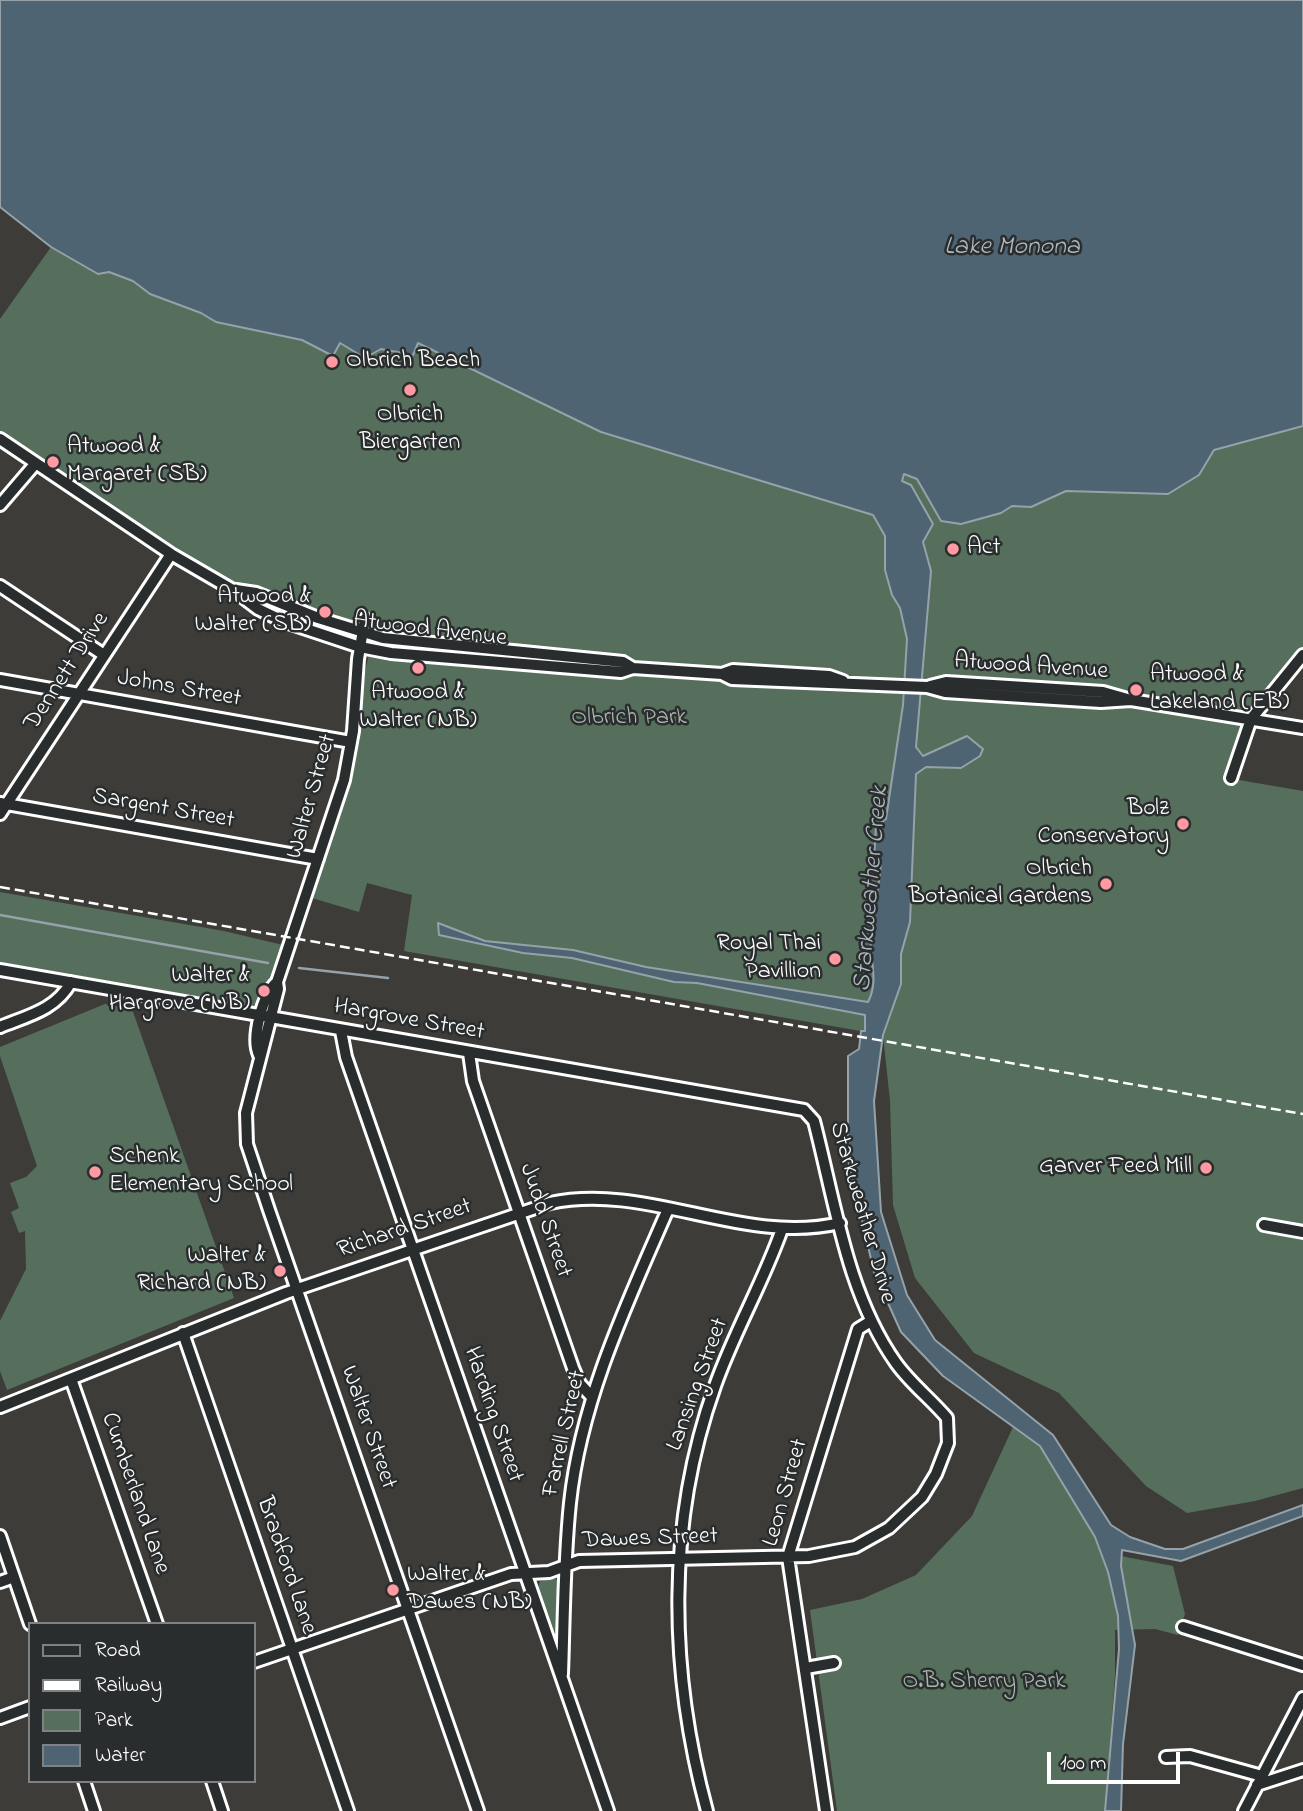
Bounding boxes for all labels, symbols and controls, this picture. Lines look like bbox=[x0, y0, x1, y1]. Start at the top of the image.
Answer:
water label: Lake Monona bbox=[944, 233, 1080, 265]
place label: Olbrich Beach bbox=[346, 348, 480, 376]
marker: Olbrich Beach bbox=[324, 354, 340, 370]
marker: Olbrich Biergarten bbox=[402, 382, 418, 398]
place label: Olbrich Biergarten bbox=[360, 402, 460, 458]
place label: Atwood & Margaret (SB) bbox=[67, 434, 207, 490]
marker: Atwood & Margaret (SB) bbox=[45, 454, 61, 470]
place label: Act bbox=[967, 535, 1001, 563]
marker: Act bbox=[945, 541, 961, 557]
place label: Atwood & Walter (SB) bbox=[194, 584, 311, 640]
marker: Atwood & Walter (SB) bbox=[317, 604, 333, 620]
street label: Atwood Avenue bbox=[352, 607, 508, 655]
street label: Dennett Drive bbox=[19, 608, 117, 736]
street label: Atwood Avenue bbox=[953, 648, 1109, 688]
marker: Atwood & Walter (NB) bbox=[410, 660, 426, 676]
place label: Atwood & Lakeland (EB) bbox=[1150, 662, 1289, 718]
street label: Johns Street bbox=[115, 665, 243, 715]
place label: Atwood & Walter (NB) bbox=[359, 680, 477, 736]
marker: Atwood & Lakeland (EB) bbox=[1128, 682, 1144, 698]
park label: Olbrich Park bbox=[571, 705, 687, 733]
street label: Walter Street bbox=[281, 731, 345, 863]
street label: Sargent Street bbox=[90, 783, 236, 837]
water label: Starkweather Creek bbox=[848, 785, 898, 993]
place label: Bolz Conservatory bbox=[1038, 796, 1169, 852]
marker: Bolz Conservatory bbox=[1175, 816, 1191, 832]
place label: Olbrich Botanical Gardens bbox=[909, 856, 1092, 912]
marker: Olbrich Botanical Gardens bbox=[1098, 876, 1114, 892]
place label: Royal Thai Pavillion bbox=[716, 931, 821, 987]
marker: Royal Thai Pavillion bbox=[827, 951, 843, 967]
place label: Walter & Hargrove (NB) bbox=[109, 963, 250, 1019]
marker: Walter & Hargrove (NB) bbox=[256, 983, 272, 999]
street label: Hargrove Street bbox=[332, 994, 486, 1048]
street label: Starkweather Drive bbox=[821, 1119, 901, 1307]
place label: Schenk Elementary School bbox=[109, 1144, 293, 1200]
place label: Garver Feed Mill bbox=[1039, 1154, 1192, 1182]
street label: Judd Street bbox=[511, 1160, 577, 1282]
marker: Garver Feed Mill bbox=[1198, 1160, 1214, 1176]
marker: Schenk Elementary School bbox=[87, 1164, 103, 1180]
street label: Richard Street bbox=[334, 1194, 476, 1266]
place label: Walter & Richard (NB) bbox=[137, 1243, 266, 1299]
marker: Walter & Richard (NB) bbox=[272, 1263, 288, 1279]
street label: Lansing Street bbox=[662, 1315, 736, 1455]
street label: Harding Street bbox=[455, 1344, 529, 1486]
street label: Walter Street bbox=[332, 1363, 402, 1493]
street label: Farrell Street bbox=[537, 1368, 595, 1500]
street label: Cumberland Lane bbox=[93, 1409, 175, 1579]
street label: Leon Street bbox=[758, 1436, 816, 1550]
street label: Bradford Lane bbox=[248, 1493, 322, 1639]
street label: Dawes Street bbox=[582, 1523, 718, 1557]
place label: Walter & Dawes (NB) bbox=[407, 1562, 532, 1618]
marker: Walter & Dawes (NB) bbox=[385, 1582, 401, 1598]
legend bbox=[28, 1622, 256, 1783]
text: Road bbox=[95, 1636, 141, 1666]
park label: O.B. Sherry Park bbox=[903, 1669, 1065, 1697]
text: Railway bbox=[95, 1671, 162, 1701]
text: Park bbox=[95, 1706, 133, 1736]
scale bar bbox=[1051, 1738, 1184, 1782]
text: Water bbox=[95, 1741, 146, 1771]
text: 100 m bbox=[1060, 1749, 1106, 1779]

